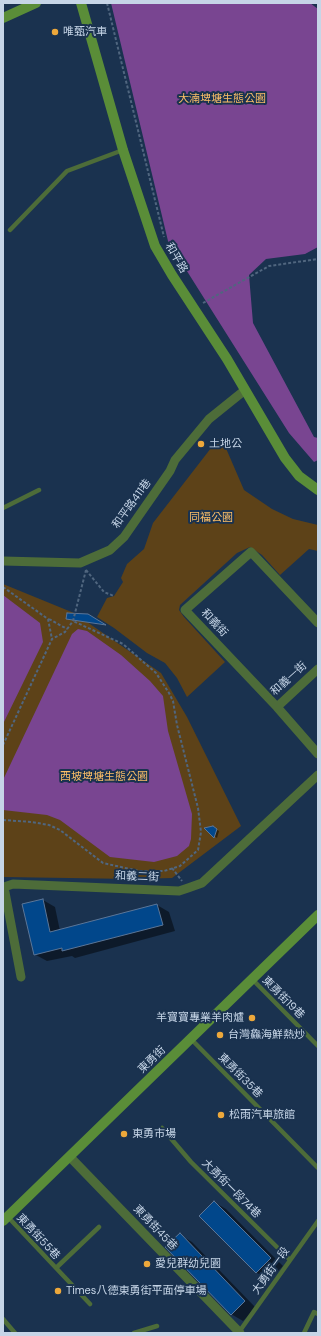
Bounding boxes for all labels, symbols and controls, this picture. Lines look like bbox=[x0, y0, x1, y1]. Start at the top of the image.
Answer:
place label: 唯甄汽車 bbox=[63, 25, 107, 39]
marker: 唯甄汽車 bbox=[50, 27, 60, 37]
park label: 大湳埤塘生態公園 bbox=[178, 92, 266, 106]
street label: 和平路 bbox=[162, 240, 190, 276]
place label: 土地公 bbox=[209, 437, 242, 451]
marker: 土地公 bbox=[196, 439, 206, 449]
street label: 和平路411巷 bbox=[110, 477, 154, 531]
park label: 同福公園 bbox=[189, 511, 233, 525]
street label: 和義街 bbox=[198, 606, 230, 640]
street label: 和義一街 bbox=[268, 659, 310, 699]
park label: 西坡埤塘生態公園 bbox=[60, 770, 148, 784]
street label: 和義二街 bbox=[115, 870, 159, 884]
street label: 東勇街19巷 bbox=[259, 974, 307, 1022]
place label: 羊寶寶專業羊肉爐 bbox=[156, 1011, 244, 1025]
marker: 羊寶寶專業羊肉爐 bbox=[247, 1013, 257, 1023]
place label: 台灣鱻海鮮熱炒 bbox=[228, 1028, 305, 1042]
marker: 台灣鱻海鮮熱炒 bbox=[215, 1030, 225, 1040]
street label: 東勇街 bbox=[136, 1044, 168, 1076]
street label: 東勇街35巷 bbox=[215, 1051, 265, 1101]
place label: 松雨汽車旅館 bbox=[229, 1108, 295, 1122]
marker: 松雨汽車旅館 bbox=[216, 1110, 226, 1120]
place label: 東勇市場 bbox=[132, 1127, 176, 1141]
marker: 東勇市場 bbox=[119, 1129, 129, 1139]
street label: 大勇街一段74巷 bbox=[199, 1157, 263, 1221]
street label: 東勇街45巷 bbox=[130, 1203, 180, 1253]
street label: 東勇街55巷 bbox=[14, 1212, 62, 1262]
street label: 大勇街一段 bbox=[249, 1245, 293, 1297]
place label: 愛兒群幼兒園 bbox=[155, 1257, 221, 1271]
marker: 愛兒群幼兒園 bbox=[142, 1259, 152, 1269]
place label: Times八德東勇街平面停車場 bbox=[66, 1284, 206, 1298]
marker: Times八德東勇街平面停車場 bbox=[53, 1286, 63, 1296]

